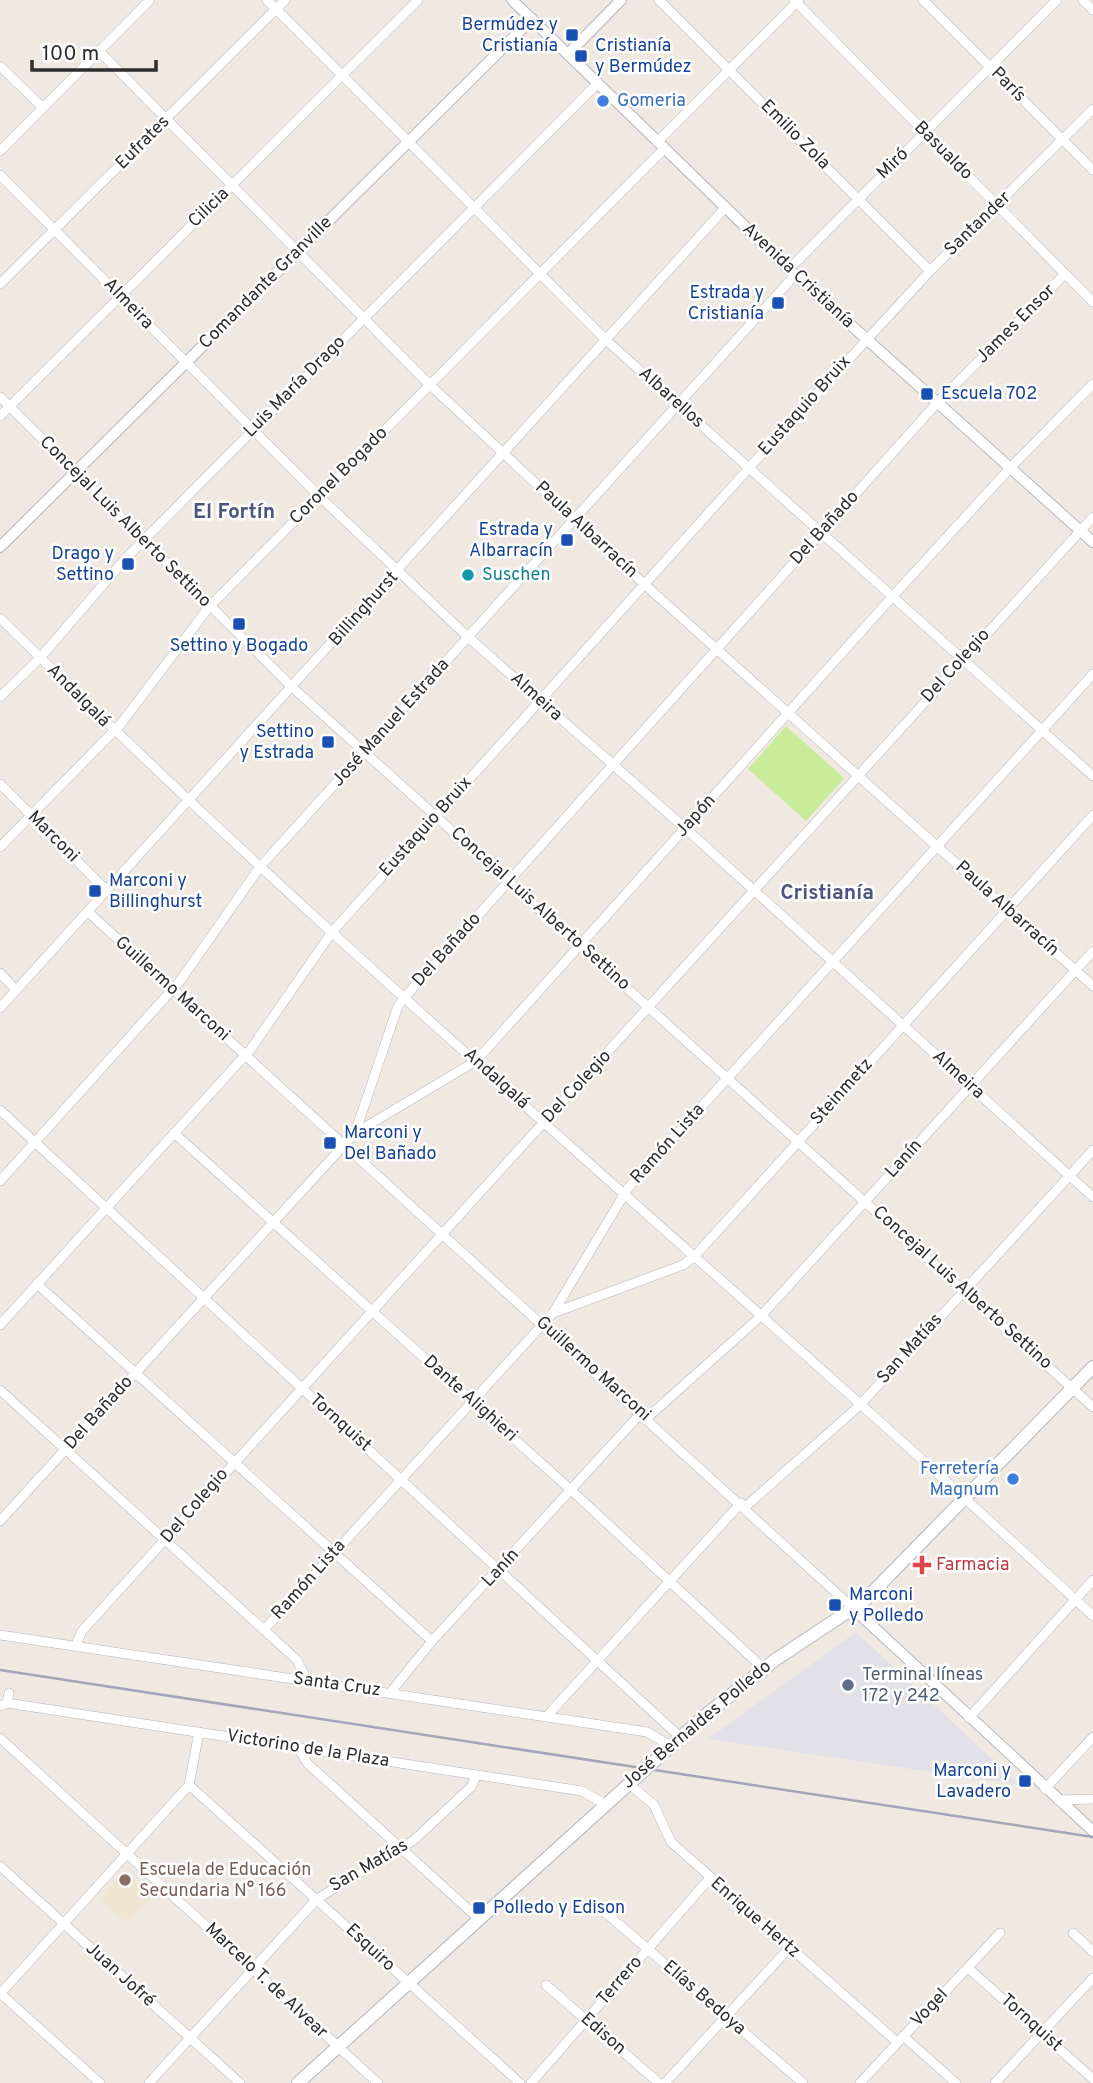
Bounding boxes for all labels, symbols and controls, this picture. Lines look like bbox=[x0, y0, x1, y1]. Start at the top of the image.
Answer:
place label: Bermúdez y Cristianía bbox=[461, 14, 558, 58]
marker: Bermúdez y Cristianía bbox=[564, 27, 580, 43]
scale bar bbox=[32, 28, 156, 72]
place label: Cristianía y Bermúdez bbox=[595, 35, 692, 79]
text: 100 m bbox=[42, 41, 99, 68]
marker: Cristianía y Bermúdez bbox=[573, 48, 589, 64]
street label: París bbox=[985, 62, 1031, 108]
place label: Gomeria bbox=[617, 90, 686, 113]
marker: Gomeria bbox=[595, 93, 611, 109]
street label: Emilio Zola bbox=[755, 95, 835, 175]
street label: Eufrates bbox=[111, 111, 175, 175]
street label: Basualdo bbox=[909, 117, 977, 185]
street label: Miró bbox=[872, 143, 914, 185]
street label: Cilicia bbox=[184, 183, 234, 233]
street label: Santander bbox=[940, 187, 1016, 261]
street label: Comandante Granville bbox=[195, 212, 337, 354]
street label: Avenida Cristianía bbox=[737, 218, 859, 334]
street label: Almeira bbox=[98, 273, 158, 335]
street label: James Ensor bbox=[971, 279, 1061, 369]
place label: Estrada y Cristianía bbox=[688, 282, 764, 326]
marker: Estrada y Cristianía bbox=[770, 295, 786, 311]
street label: Luis María Drago bbox=[239, 331, 351, 443]
street label: Eustaquio Bruix bbox=[754, 351, 856, 461]
street label: Albarellos bbox=[633, 362, 709, 434]
place label: Escuela 702 bbox=[941, 383, 1037, 406]
marker: Escuela 702 bbox=[919, 386, 935, 402]
street label: Coronel Bogado bbox=[285, 422, 393, 530]
street label: Concejal Luis Alberto Settino bbox=[34, 431, 216, 613]
street label: Paula Albarracín bbox=[530, 476, 642, 584]
street label: Del Bañado bbox=[786, 486, 864, 570]
district label: El Fortín bbox=[193, 499, 275, 526]
place label: Estrada y Albarracín bbox=[469, 519, 553, 563]
marker: Estrada y Albarracín bbox=[559, 532, 575, 548]
place label: Drago y Settino bbox=[51, 543, 114, 587]
marker: Drago y Settino bbox=[120, 556, 136, 572]
place label: Suschen bbox=[482, 564, 551, 587]
street label: Billinghurst bbox=[324, 567, 404, 651]
marker: Suschen bbox=[460, 567, 476, 583]
marker: Settino y Bogado bbox=[231, 616, 247, 632]
street label: Del Colegio bbox=[917, 624, 995, 708]
place label: Settino y Bogado bbox=[170, 635, 308, 658]
street label: José Manuel Estrada bbox=[327, 654, 455, 792]
street label: Andalgalá bbox=[41, 659, 115, 733]
street label: Almeira bbox=[505, 667, 567, 727]
place label: Settino y Estrada bbox=[239, 721, 314, 765]
marker: Settino y Estrada bbox=[320, 734, 336, 750]
street label: Eustaquio Bruix bbox=[375, 772, 477, 882]
street label: Japón bbox=[671, 790, 721, 842]
street label: Marconi bbox=[22, 806, 84, 868]
street label: Concejal Luis Alberto Settino bbox=[445, 822, 635, 996]
street label: Paula Albarracín bbox=[950, 856, 1064, 962]
place label: Marconi y Billinghurst bbox=[109, 870, 202, 914]
district label: Cristianía bbox=[780, 880, 874, 907]
marker: Marconi y Billinghurst bbox=[87, 883, 103, 899]
street label: Del Bañado bbox=[408, 908, 486, 992]
street label: Guillermo Marconi bbox=[110, 931, 234, 1047]
street label: Andalgalá bbox=[458, 1043, 534, 1115]
street label: Almeira bbox=[927, 1045, 989, 1105]
street label: Del Colegio bbox=[537, 1046, 617, 1128]
street label: Steinmetz bbox=[806, 1054, 878, 1130]
street label: Ramón Lista bbox=[626, 1099, 710, 1189]
place label: Marconi y Del Bañado bbox=[344, 1122, 436, 1166]
marker: Marconi y Del Bañado bbox=[322, 1135, 338, 1151]
street label: Lanín bbox=[881, 1135, 927, 1183]
street label: Concejal Luis Alberto Settino bbox=[867, 1201, 1057, 1375]
street label: San Matías bbox=[872, 1309, 948, 1389]
street label: Guillermo Marconi bbox=[531, 1311, 655, 1427]
street label: Dante Alighieri bbox=[418, 1351, 522, 1447]
street label: Del Bañado bbox=[60, 1371, 138, 1455]
street label: Tornquist bbox=[304, 1389, 376, 1457]
place label: Ferretería Magnum bbox=[920, 1458, 999, 1502]
street label: Del Colegio bbox=[156, 1464, 234, 1548]
marker: Ferretería Magnum bbox=[1005, 1471, 1021, 1487]
street label: Ramón Lista bbox=[267, 1535, 351, 1625]
street label: Lanín bbox=[477, 1544, 525, 1592]
place label: Farmacia bbox=[936, 1554, 1009, 1577]
marker: Farmacia bbox=[914, 1557, 930, 1573]
place label: Marconi y Polledo bbox=[849, 1584, 924, 1628]
marker: Marconi y Polledo bbox=[827, 1597, 843, 1613]
street label: José Bernaldes Polledo bbox=[617, 1656, 777, 1794]
place label: Terminal líneas 172 y 242 bbox=[862, 1664, 983, 1708]
street label: Santa Cruz bbox=[292, 1667, 382, 1703]
marker: Terminal líneas 172 y 242 bbox=[840, 1677, 856, 1693]
street label: Victorino de la Plaza bbox=[225, 1725, 391, 1773]
place label: Marconi y Lavadero bbox=[933, 1760, 1011, 1804]
marker: Marconi y Lavadero bbox=[1017, 1773, 1033, 1789]
street label: San Matías bbox=[325, 1834, 413, 1898]
place label: Escuela de Educación Secundaria N° 166 bbox=[139, 1859, 311, 1903]
marker: Escuela de Educación Secundaria N° 166 bbox=[117, 1872, 133, 1888]
street label: Enrique Hertz bbox=[705, 1873, 805, 1963]
place label: Polledo y Edison bbox=[493, 1897, 625, 1920]
marker: Polledo y Edison bbox=[471, 1900, 487, 1916]
street label: Marcelo T. de Alvear bbox=[200, 1918, 332, 2044]
street label: Esquiro bbox=[340, 1919, 400, 1977]
street label: Juan Jofré bbox=[80, 1938, 160, 2012]
street label: Terrero bbox=[592, 1951, 648, 2011]
street label: Elías Bedoya bbox=[658, 1956, 750, 2040]
street label: Vogel bbox=[906, 1984, 954, 2032]
street label: Tornquist bbox=[995, 1989, 1067, 2057]
street label: Edison bbox=[575, 2008, 631, 2060]

